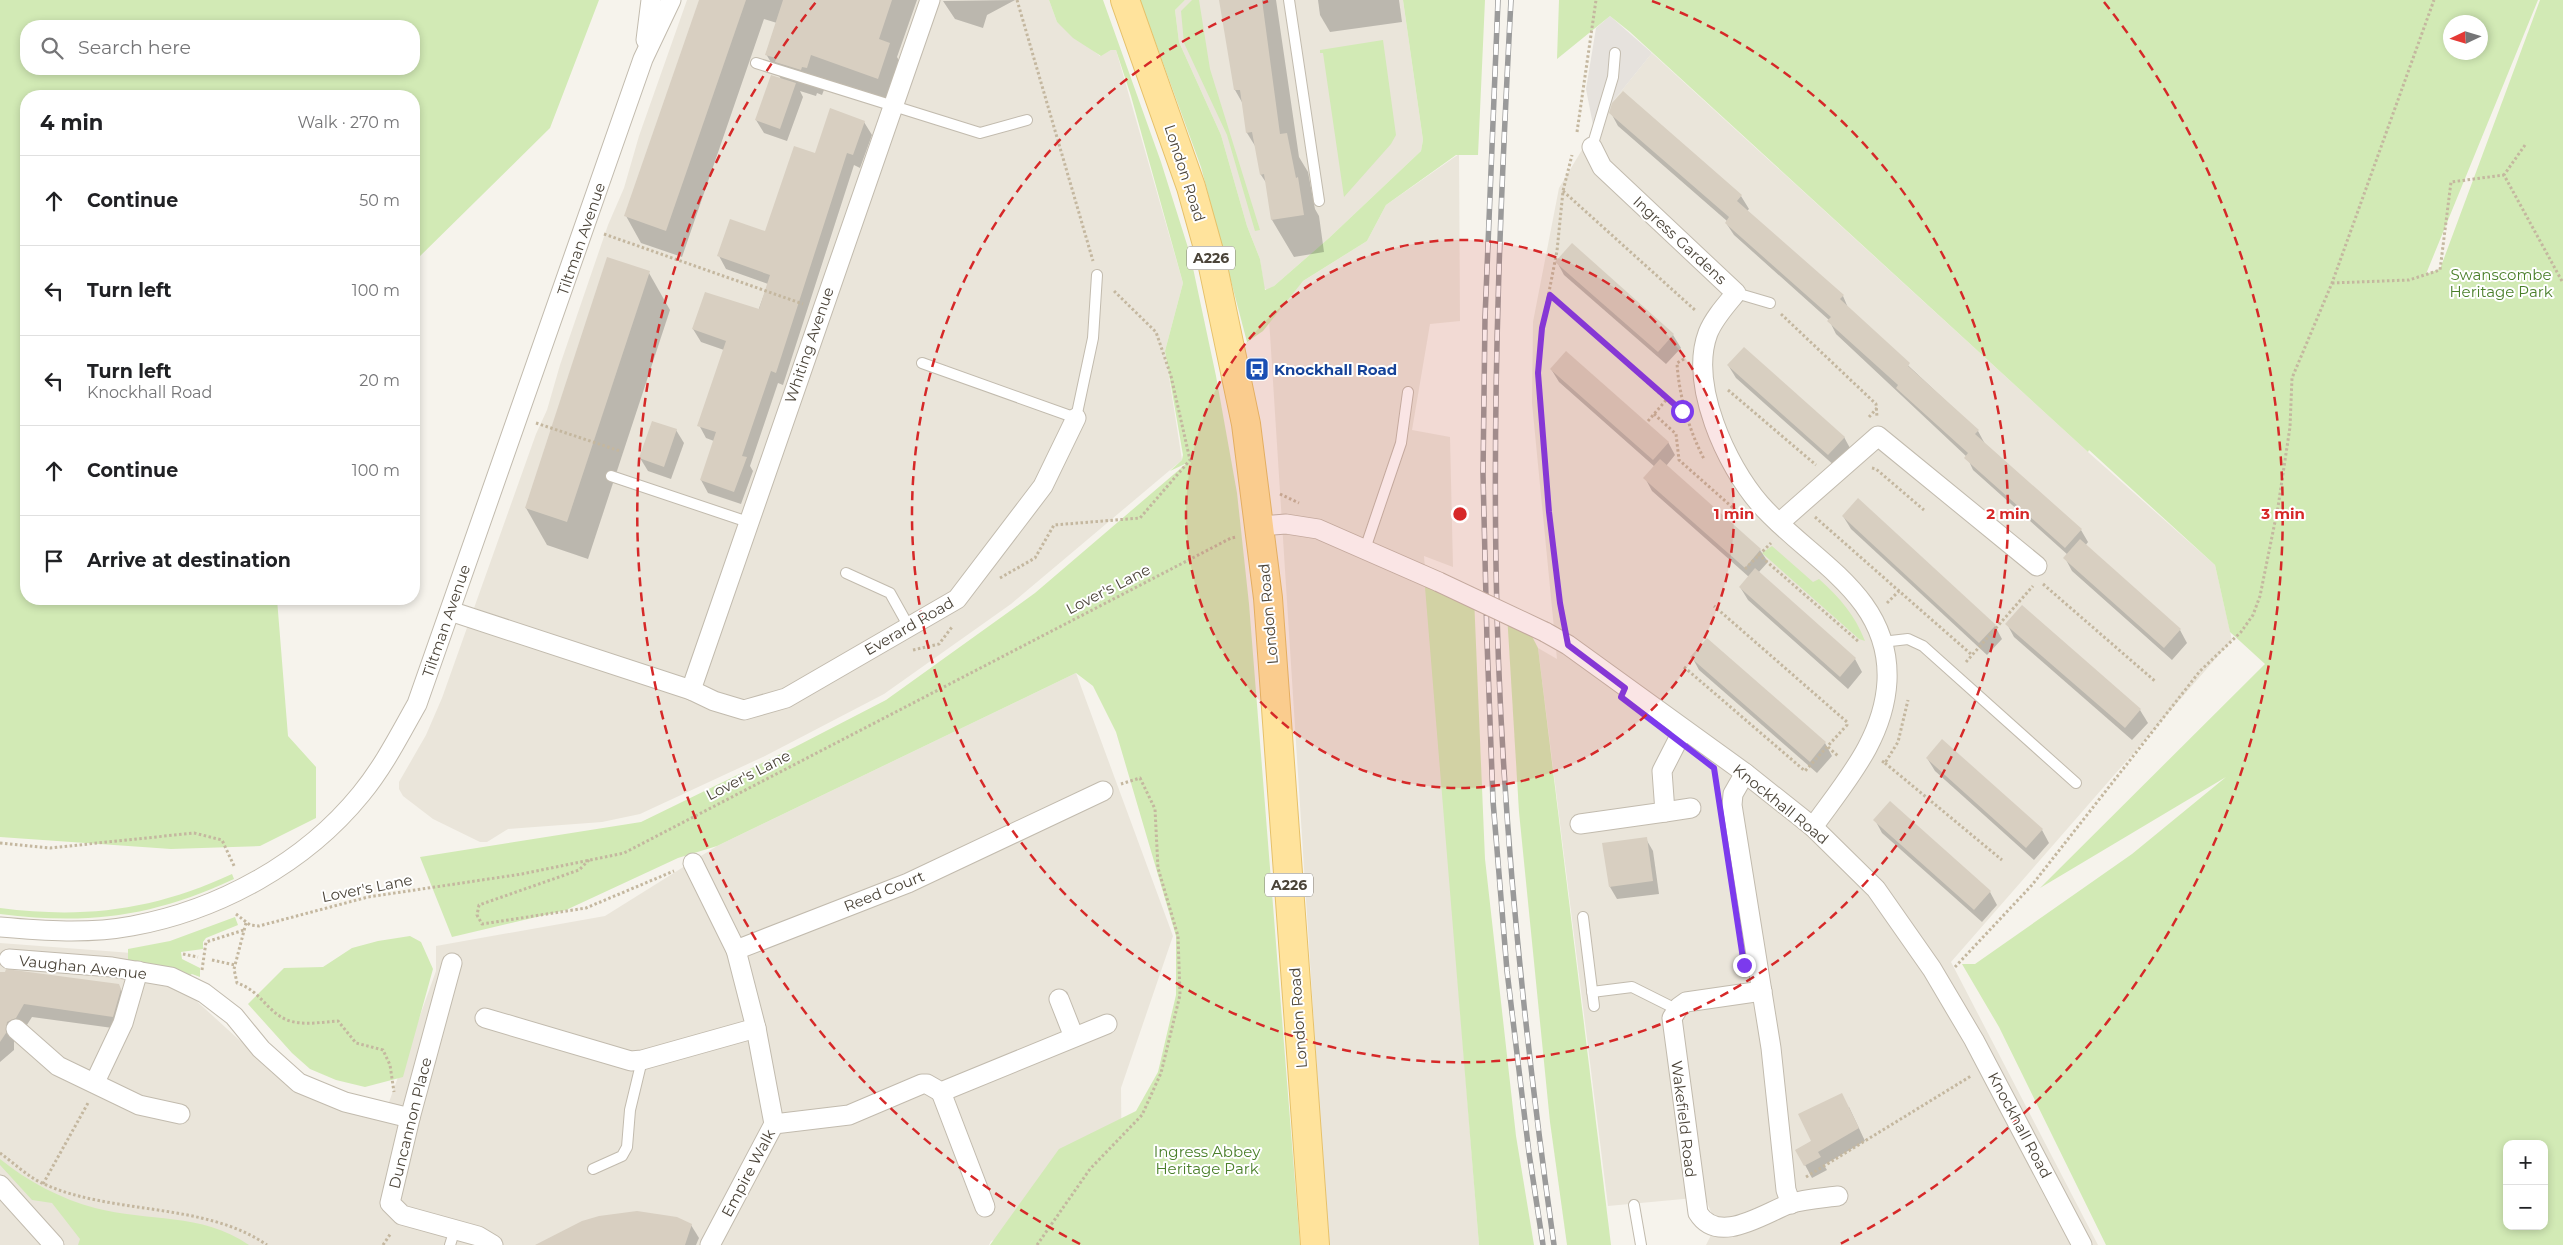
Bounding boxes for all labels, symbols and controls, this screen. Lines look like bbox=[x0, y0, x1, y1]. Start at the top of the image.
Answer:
north arrow bbox=[2443, 15, 2488, 60]
search box bbox=[20, 20, 420, 75]
icon: search bbox=[38, 34, 66, 62]
text: Search here bbox=[78, 36, 191, 59]
text: 4 min bbox=[40, 110, 103, 135]
text: Walk · 270 m bbox=[297, 113, 400, 132]
street label: London Road bbox=[1160, 122, 1210, 224]
street label: Tiltman Avenue bbox=[553, 180, 609, 298]
icon: ahead bbox=[40, 187, 68, 215]
text: Continue bbox=[87, 189, 178, 212]
text: 50 m bbox=[359, 191, 400, 210]
street label: Ingress Gardens bbox=[1629, 192, 1731, 288]
road number: A226 bbox=[1187, 247, 1235, 270]
park label: Swanscombe Heritage Park bbox=[2449, 265, 2553, 301]
icon: left bbox=[40, 277, 68, 305]
text: Turn left bbox=[87, 279, 172, 302]
text: 100 m bbox=[352, 281, 400, 300]
street label: Whiting Avenue bbox=[780, 284, 838, 406]
bus stop icon: Knockhall Road bbox=[1244, 356, 1270, 382]
text: Turn left bbox=[87, 360, 172, 383]
place label: Knockhall Road bbox=[1274, 360, 1397, 379]
icon: left bbox=[40, 367, 68, 395]
text: 20 m bbox=[359, 371, 400, 390]
text: Knockhall Road bbox=[87, 383, 212, 402]
route start bbox=[1671, 400, 1694, 423]
icon: ahead bbox=[40, 457, 68, 485]
text: Continue bbox=[87, 459, 178, 482]
text: 100 m bbox=[352, 461, 400, 480]
text: 1 min bbox=[1714, 504, 1754, 523]
text: 2 min bbox=[1986, 504, 2030, 523]
text: 3 min bbox=[2260, 504, 2305, 523]
centre of rings bbox=[1451, 505, 1469, 523]
icon: arrive bbox=[40, 547, 68, 575]
text: Arrive at destination bbox=[87, 549, 291, 572]
street label: Lover's Lane bbox=[1063, 560, 1153, 618]
street label: Tiltman Avenue bbox=[418, 562, 474, 680]
street label: London Road bbox=[1254, 563, 1282, 665]
street label: Everard Road bbox=[861, 593, 957, 659]
street label: Lover's Lane bbox=[703, 746, 793, 804]
street label: Knockhall Road bbox=[1729, 760, 1833, 848]
street label: Reed Court bbox=[841, 866, 927, 916]
street label: Lover's Lane bbox=[320, 870, 414, 906]
road number: A226 bbox=[1265, 874, 1313, 896]
street label: Vaughan Avenue bbox=[18, 951, 148, 983]
route end bbox=[1733, 954, 1756, 977]
street label: London Road bbox=[1285, 967, 1311, 1069]
street label: Duncannon Place bbox=[384, 1055, 436, 1191]
street label: Wakefield Road bbox=[1667, 1059, 1701, 1179]
street label: Knockhall Road bbox=[1984, 1069, 2056, 1181]
street label: Empire Walk bbox=[717, 1126, 779, 1220]
map controls bbox=[2503, 1140, 2548, 1230]
button: + bbox=[2503, 1140, 2548, 1185]
park label: Ingress Abbey Heritage Park bbox=[1154, 1142, 1261, 1178]
button: − bbox=[2503, 1185, 2548, 1230]

